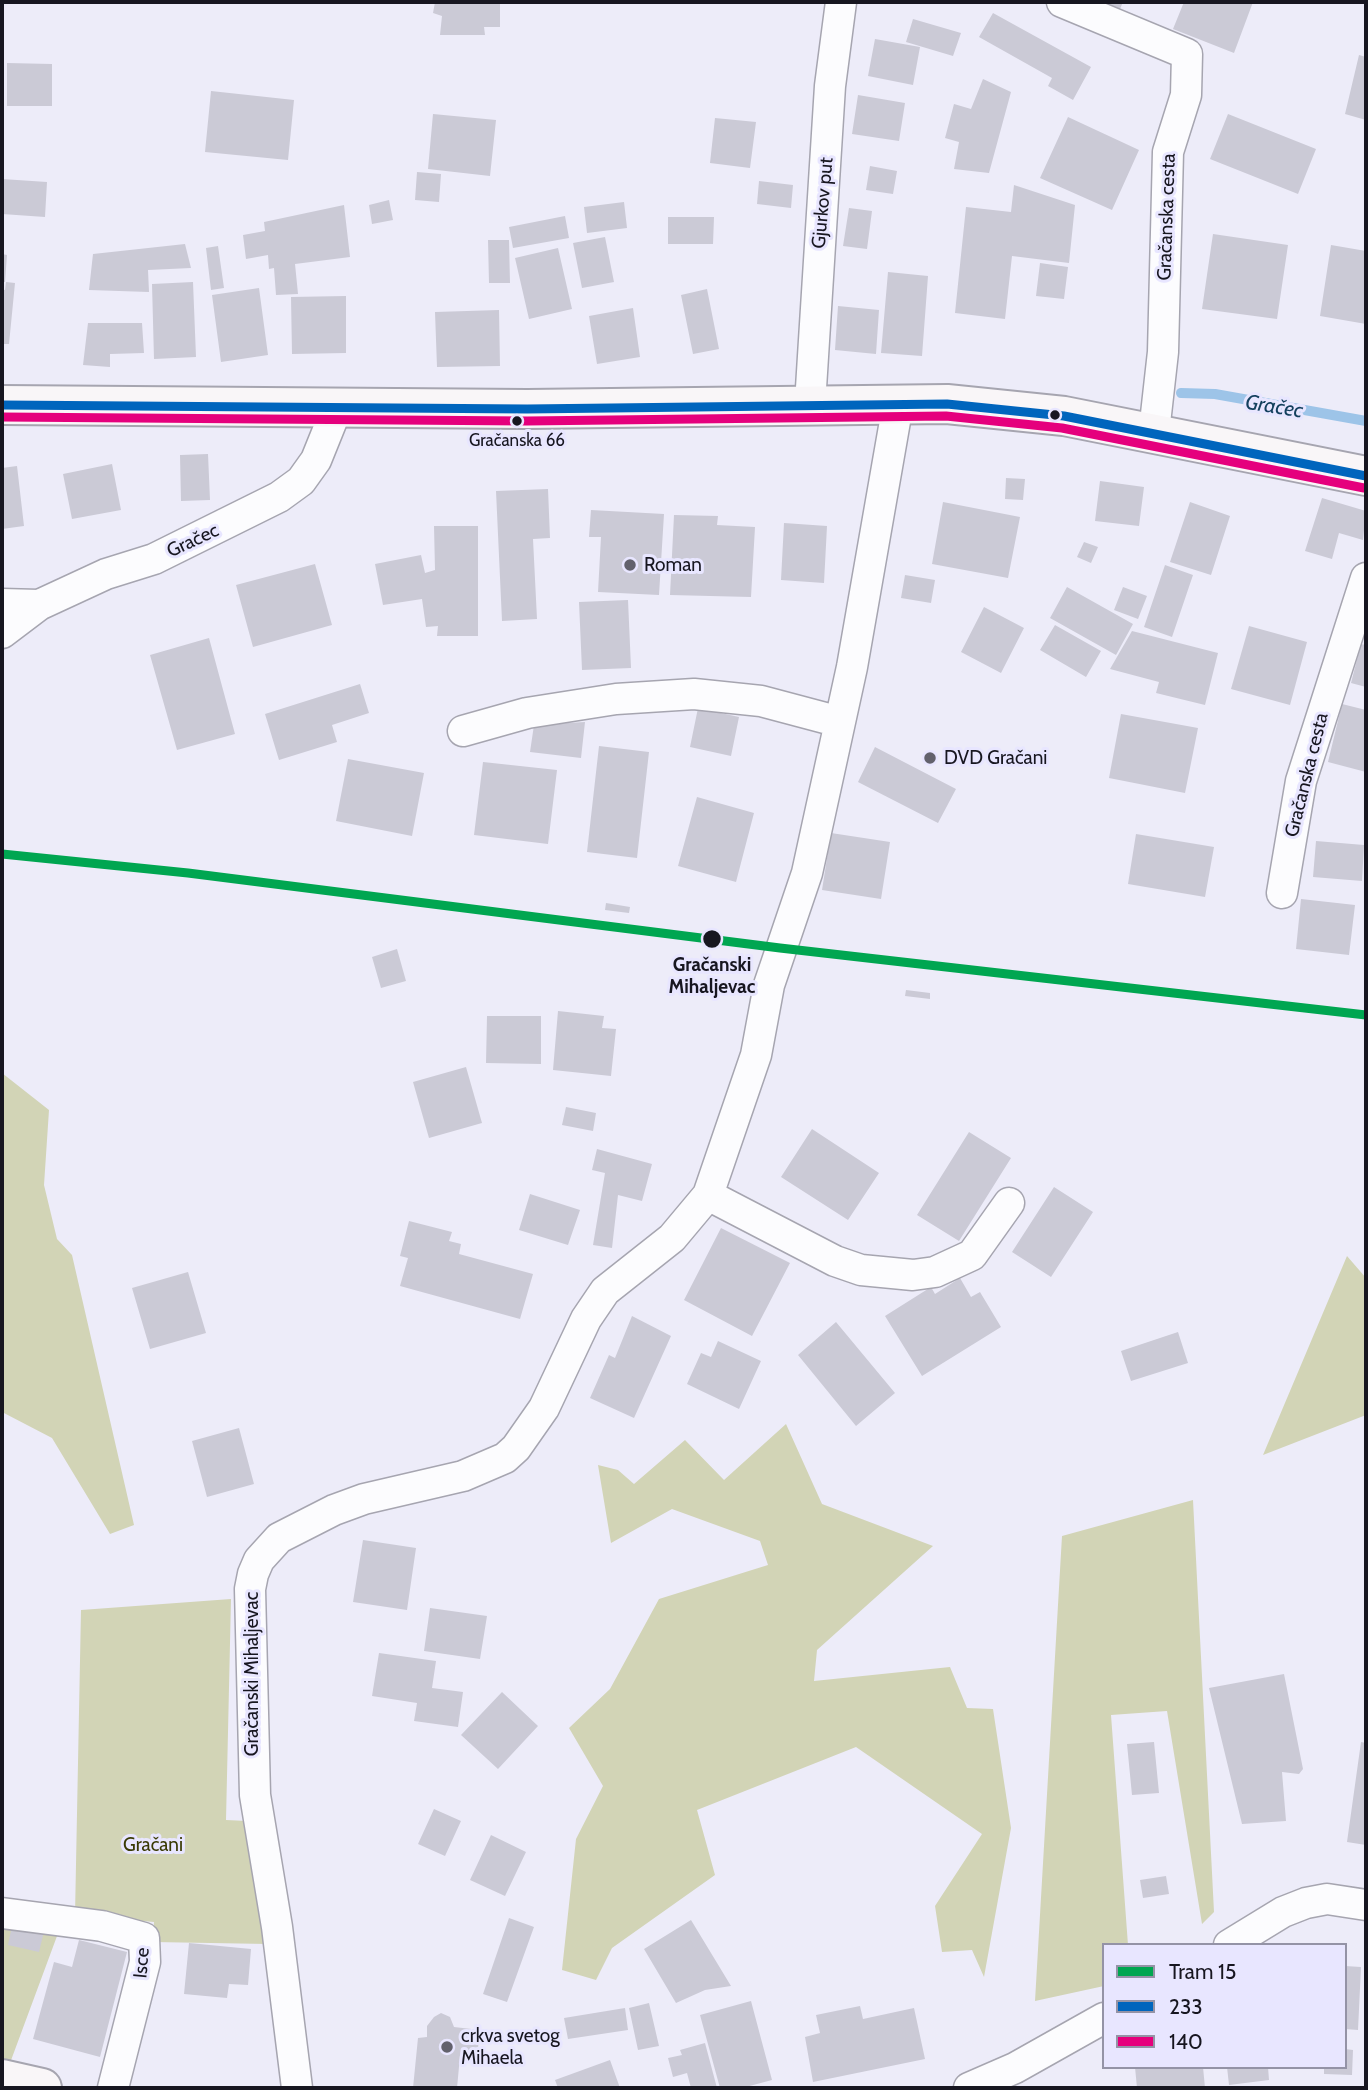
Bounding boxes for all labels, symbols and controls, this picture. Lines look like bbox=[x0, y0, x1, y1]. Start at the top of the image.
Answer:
street label: Gračanska cesta bbox=[1153, 153, 1181, 281]
street label: Gjurkov put bbox=[808, 156, 838, 250]
water label: Gračec bbox=[1243, 390, 1305, 424]
unlabelled marker bbox=[1048, 408, 1062, 422]
marker: Gračanska 66 bbox=[510, 414, 524, 428]
place label: Gračanska 66 bbox=[469, 431, 565, 451]
street label: Gračec bbox=[163, 519, 223, 563]
place label: Roman bbox=[644, 554, 702, 576]
marker: Roman bbox=[622, 557, 638, 573]
street label: Gračanska cesta bbox=[1281, 710, 1333, 840]
place label: DVD Gračani bbox=[944, 747, 1047, 769]
marker: DVD Gračani bbox=[922, 750, 938, 766]
marker: Gračanski Mihaljevac bbox=[701, 928, 723, 950]
place label: Gračanski Mihaljevac bbox=[669, 954, 755, 998]
street label: Gračanski Mihaljevac bbox=[241, 1592, 263, 1756]
park label: Gračani bbox=[123, 1834, 183, 1856]
legend bbox=[1102, 1943, 1347, 2069]
street label: Isce bbox=[129, 1947, 155, 1979]
text: Tram 15 bbox=[1169, 1959, 1236, 1984]
text: 233 bbox=[1169, 1994, 1203, 2019]
place label: crkva svetog Mihaela bbox=[461, 2025, 560, 2069]
text: 140 bbox=[1169, 2029, 1203, 2054]
marker: crkva svetog Mihaela bbox=[439, 2039, 455, 2055]

